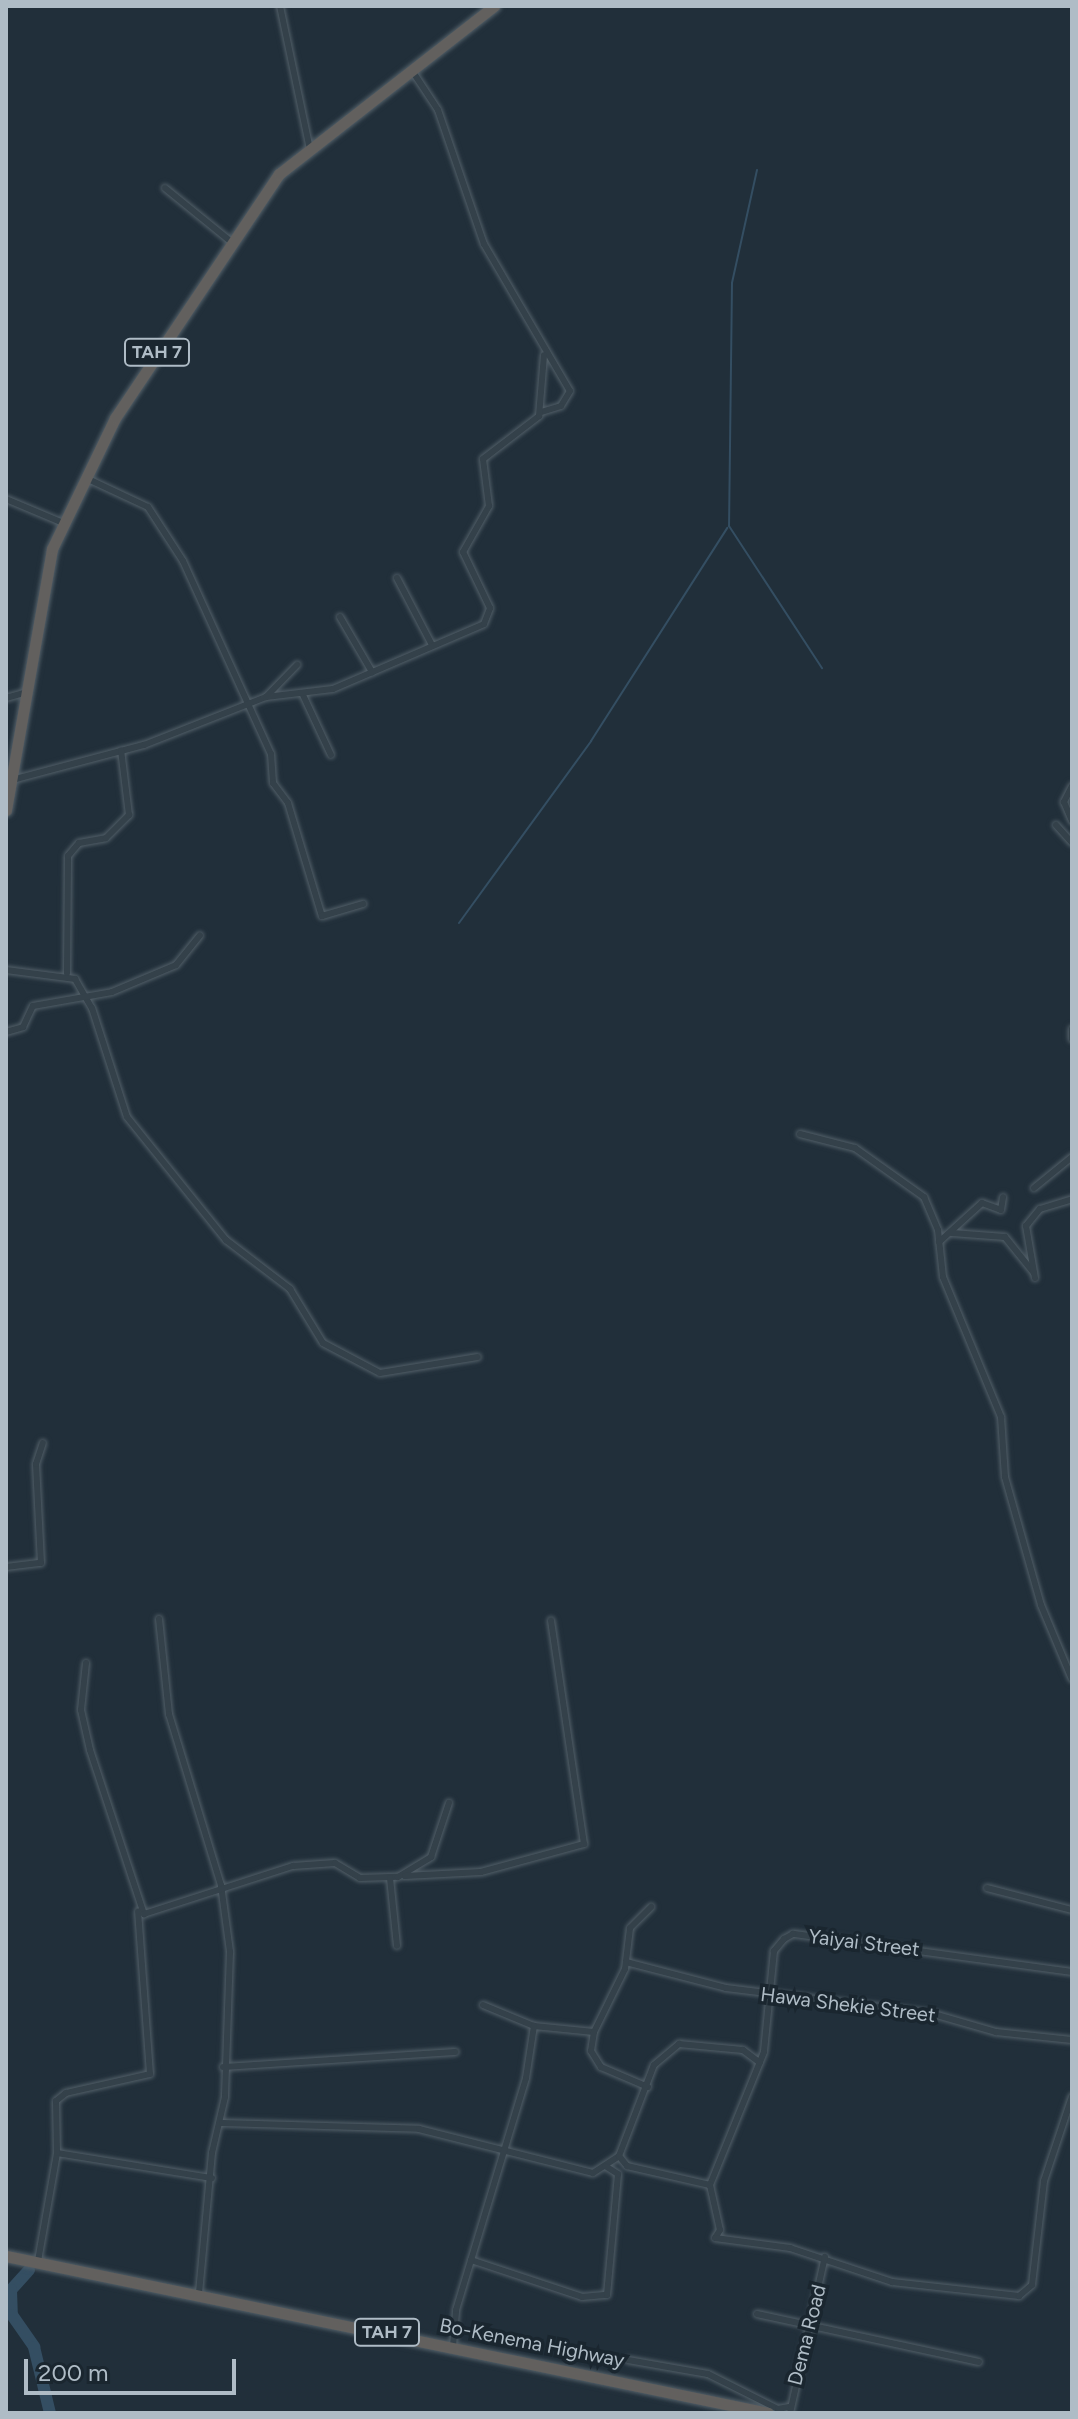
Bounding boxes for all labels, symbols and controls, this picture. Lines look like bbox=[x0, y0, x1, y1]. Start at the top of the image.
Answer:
road number: TAH 7 bbox=[123, 338, 191, 366]
street label: Yaiyai Street bbox=[807, 1924, 921, 1962]
street label: Hawa Shekie Street bbox=[759, 1982, 937, 2028]
street label: Dema Road bbox=[783, 2282, 831, 2388]
street label: Bo-Kenema Highway bbox=[438, 2313, 626, 2373]
road number: TAH 7 bbox=[353, 2318, 421, 2346]
scale bar bbox=[28, 2343, 240, 2393]
text: 200 m bbox=[38, 2358, 109, 2387]

